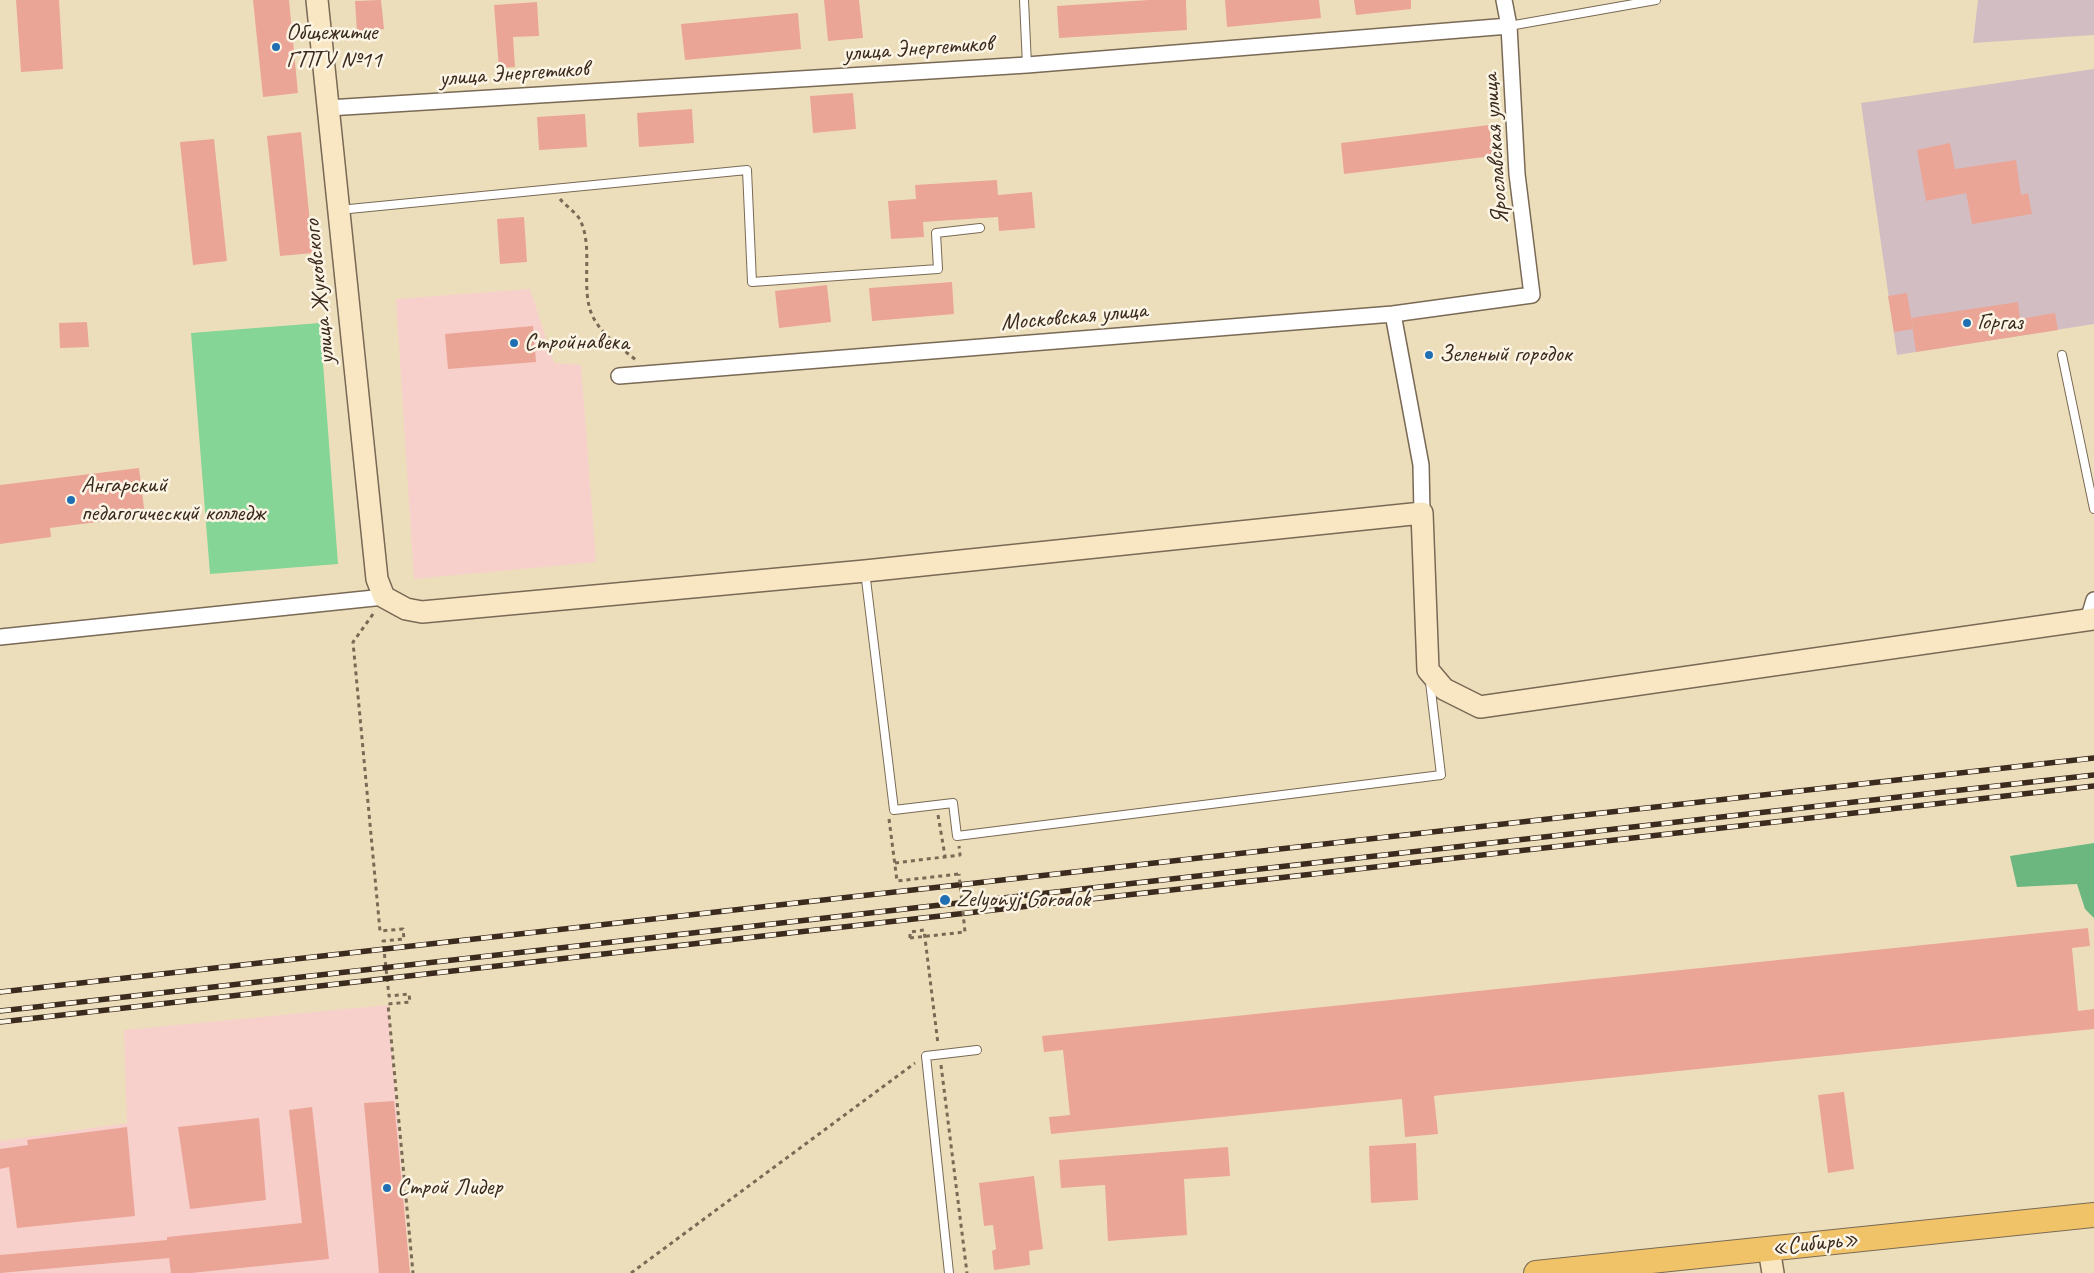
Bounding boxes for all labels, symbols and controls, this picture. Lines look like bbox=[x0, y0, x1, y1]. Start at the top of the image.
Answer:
place label: Общежитие ГПТУ №11 bbox=[286, 19, 382, 75]
street label: улица Энергетиков bbox=[842, 29, 994, 69]
marker: Общежитие ГПТУ №11 bbox=[270, 41, 282, 53]
street label: улица Энергетиков bbox=[438, 54, 590, 94]
street label: Ярославская улица bbox=[1476, 72, 1516, 226]
street label: улица Жуковского bbox=[298, 218, 342, 366]
street label: Московская улица bbox=[1000, 296, 1148, 338]
place label: Горгаз bbox=[1977, 309, 2022, 337]
marker: Горгаз bbox=[1961, 317, 1973, 329]
place label: Стройнавека bbox=[524, 329, 629, 357]
marker: Стройнавека bbox=[508, 337, 520, 349]
place label: Зеленый городок bbox=[1439, 341, 1571, 369]
marker: Зеленый городок bbox=[1423, 349, 1435, 361]
place label: Ангарский педагогический колледж bbox=[81, 472, 265, 528]
marker: Ангарский педагогический колледж bbox=[65, 494, 77, 506]
place label: Zelyonyj Gorodok bbox=[956, 886, 1090, 914]
marker: Zelyonyj Gorodok bbox=[938, 893, 952, 907]
place label: Строй Лидер bbox=[397, 1174, 502, 1202]
marker: Строй Лидер bbox=[381, 1182, 393, 1194]
street label: «Сибирь» bbox=[1770, 1225, 1860, 1263]

